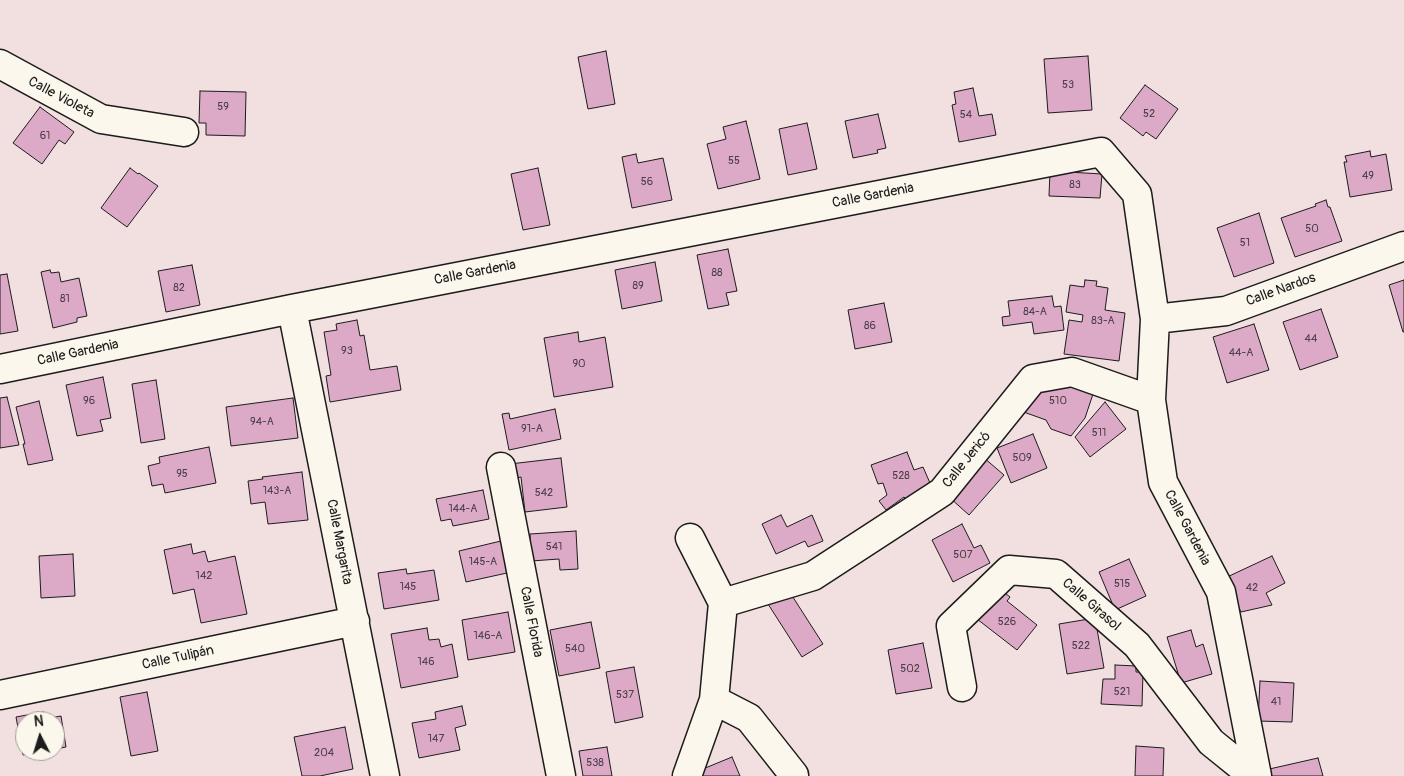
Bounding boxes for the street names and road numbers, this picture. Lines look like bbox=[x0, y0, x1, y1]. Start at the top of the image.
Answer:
street label: Calle Violeta bbox=[25, 74, 97, 122]
street label: Calle Gardenia bbox=[831, 180, 915, 212]
street label: Calle Gardenia bbox=[433, 257, 517, 289]
street label: Calle Nardos bbox=[1244, 270, 1318, 310]
street label: Calle Gardenia bbox=[36, 336, 120, 370]
street label: Calle Jericó bbox=[939, 428, 995, 492]
street label: Calle Gardenia bbox=[1160, 487, 1214, 569]
street label: Calle Margarita bbox=[322, 498, 356, 586]
street label: Calle Girasol bbox=[1058, 575, 1124, 635]
street label: Calle Florida bbox=[516, 585, 546, 659]
street label: Calle Tulipán bbox=[141, 642, 215, 674]

